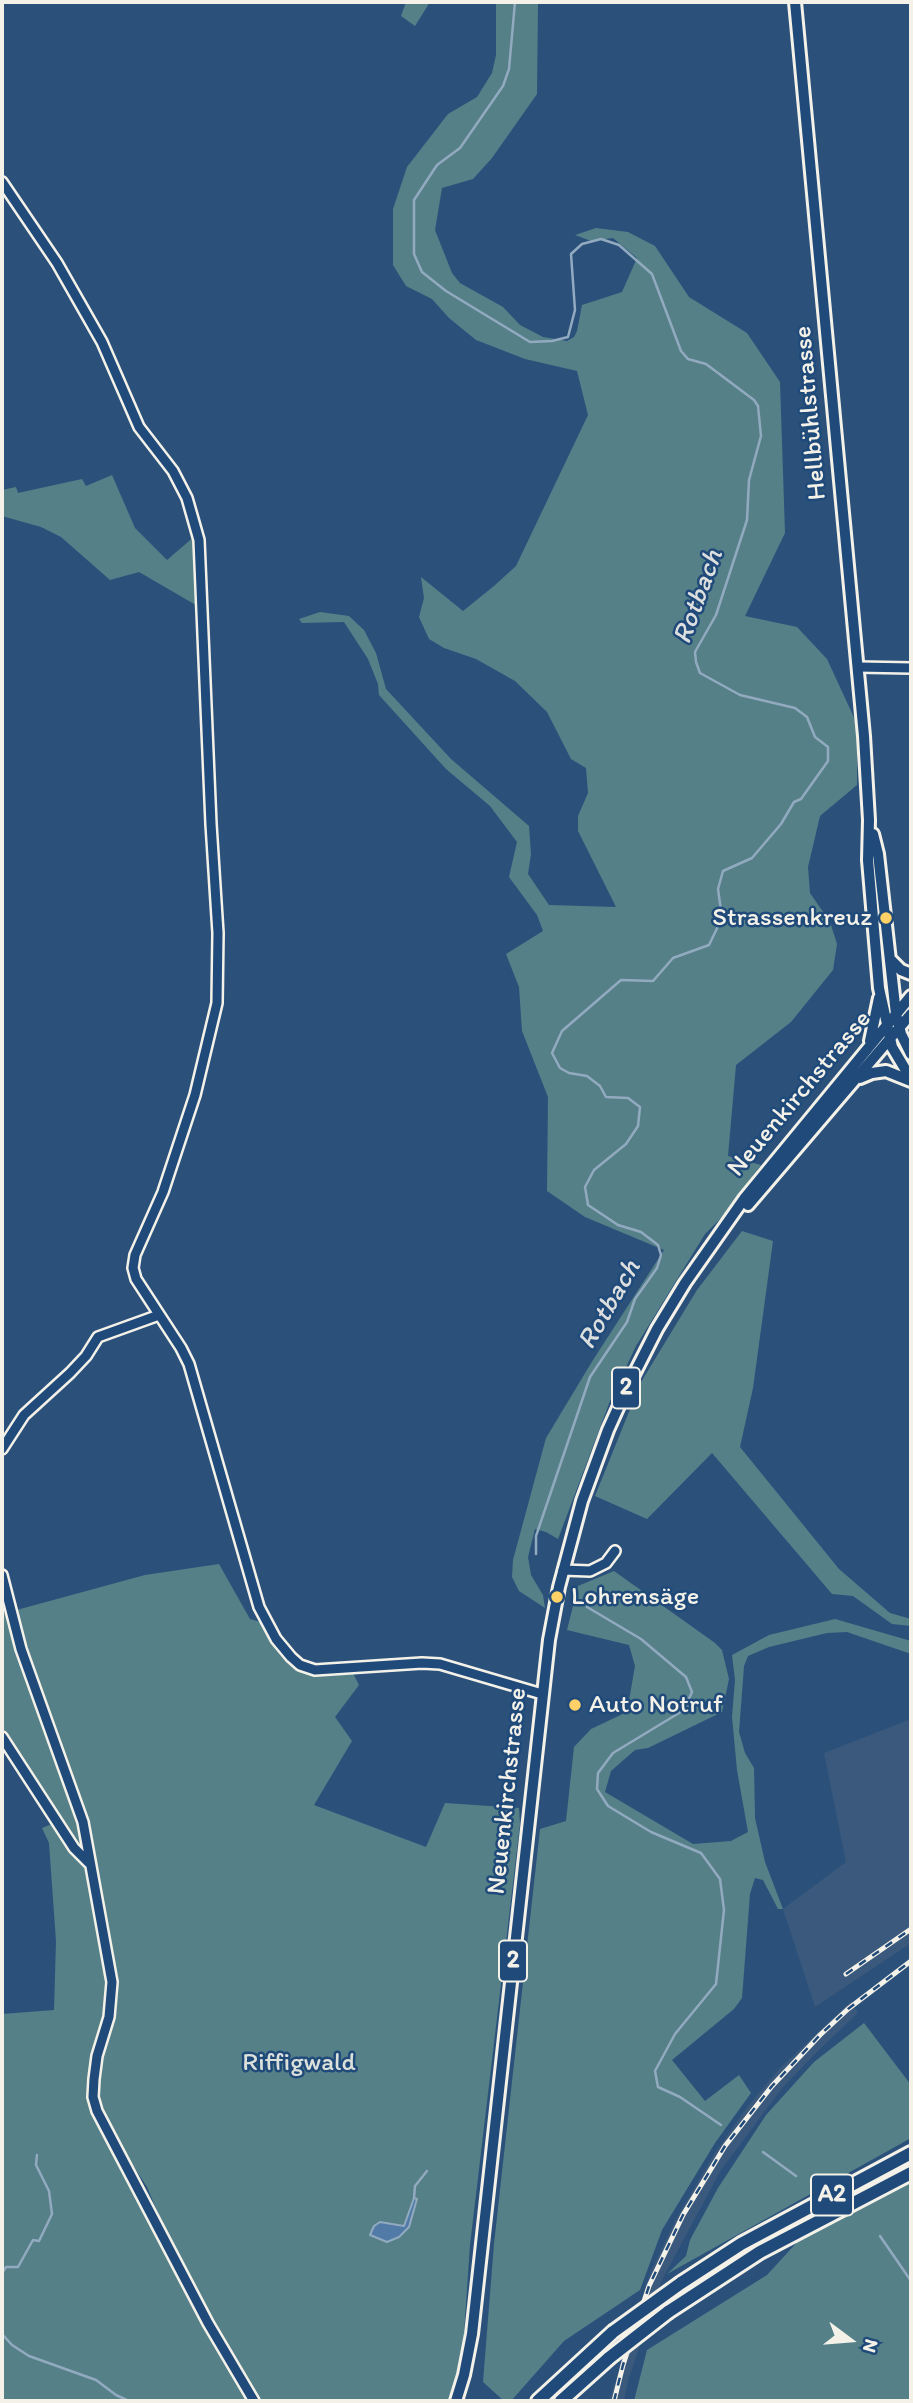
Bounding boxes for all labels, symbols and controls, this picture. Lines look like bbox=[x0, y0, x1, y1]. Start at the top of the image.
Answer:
street label: Hellbühlstrasse bbox=[788, 325, 834, 501]
water label: Rotbach bbox=[666, 545, 732, 649]
place label: Strassenkreuz bbox=[712, 902, 872, 934]
marker: Strassenkreuz bbox=[878, 910, 894, 926]
street label: Neuenkirchstrasse bbox=[721, 1004, 879, 1184]
water label: Rotbach bbox=[571, 1254, 649, 1356]
road number: 2 bbox=[612, 1368, 640, 1408]
place label: Lohrensäge bbox=[571, 1581, 699, 1613]
marker: Lohrensäge bbox=[549, 1589, 565, 1605]
street label: Neuenkirchstrasse bbox=[482, 1686, 534, 1896]
place label: Auto Notruf bbox=[589, 1689, 723, 1721]
marker: Auto Notruf bbox=[567, 1697, 583, 1713]
road number: 2 bbox=[499, 1940, 527, 1982]
park label: Riffigwald bbox=[242, 2047, 356, 2079]
road number: A2 bbox=[811, 2174, 853, 2216]
north arrow bbox=[815, 2305, 885, 2375]
text: N bbox=[858, 2337, 883, 2355]

